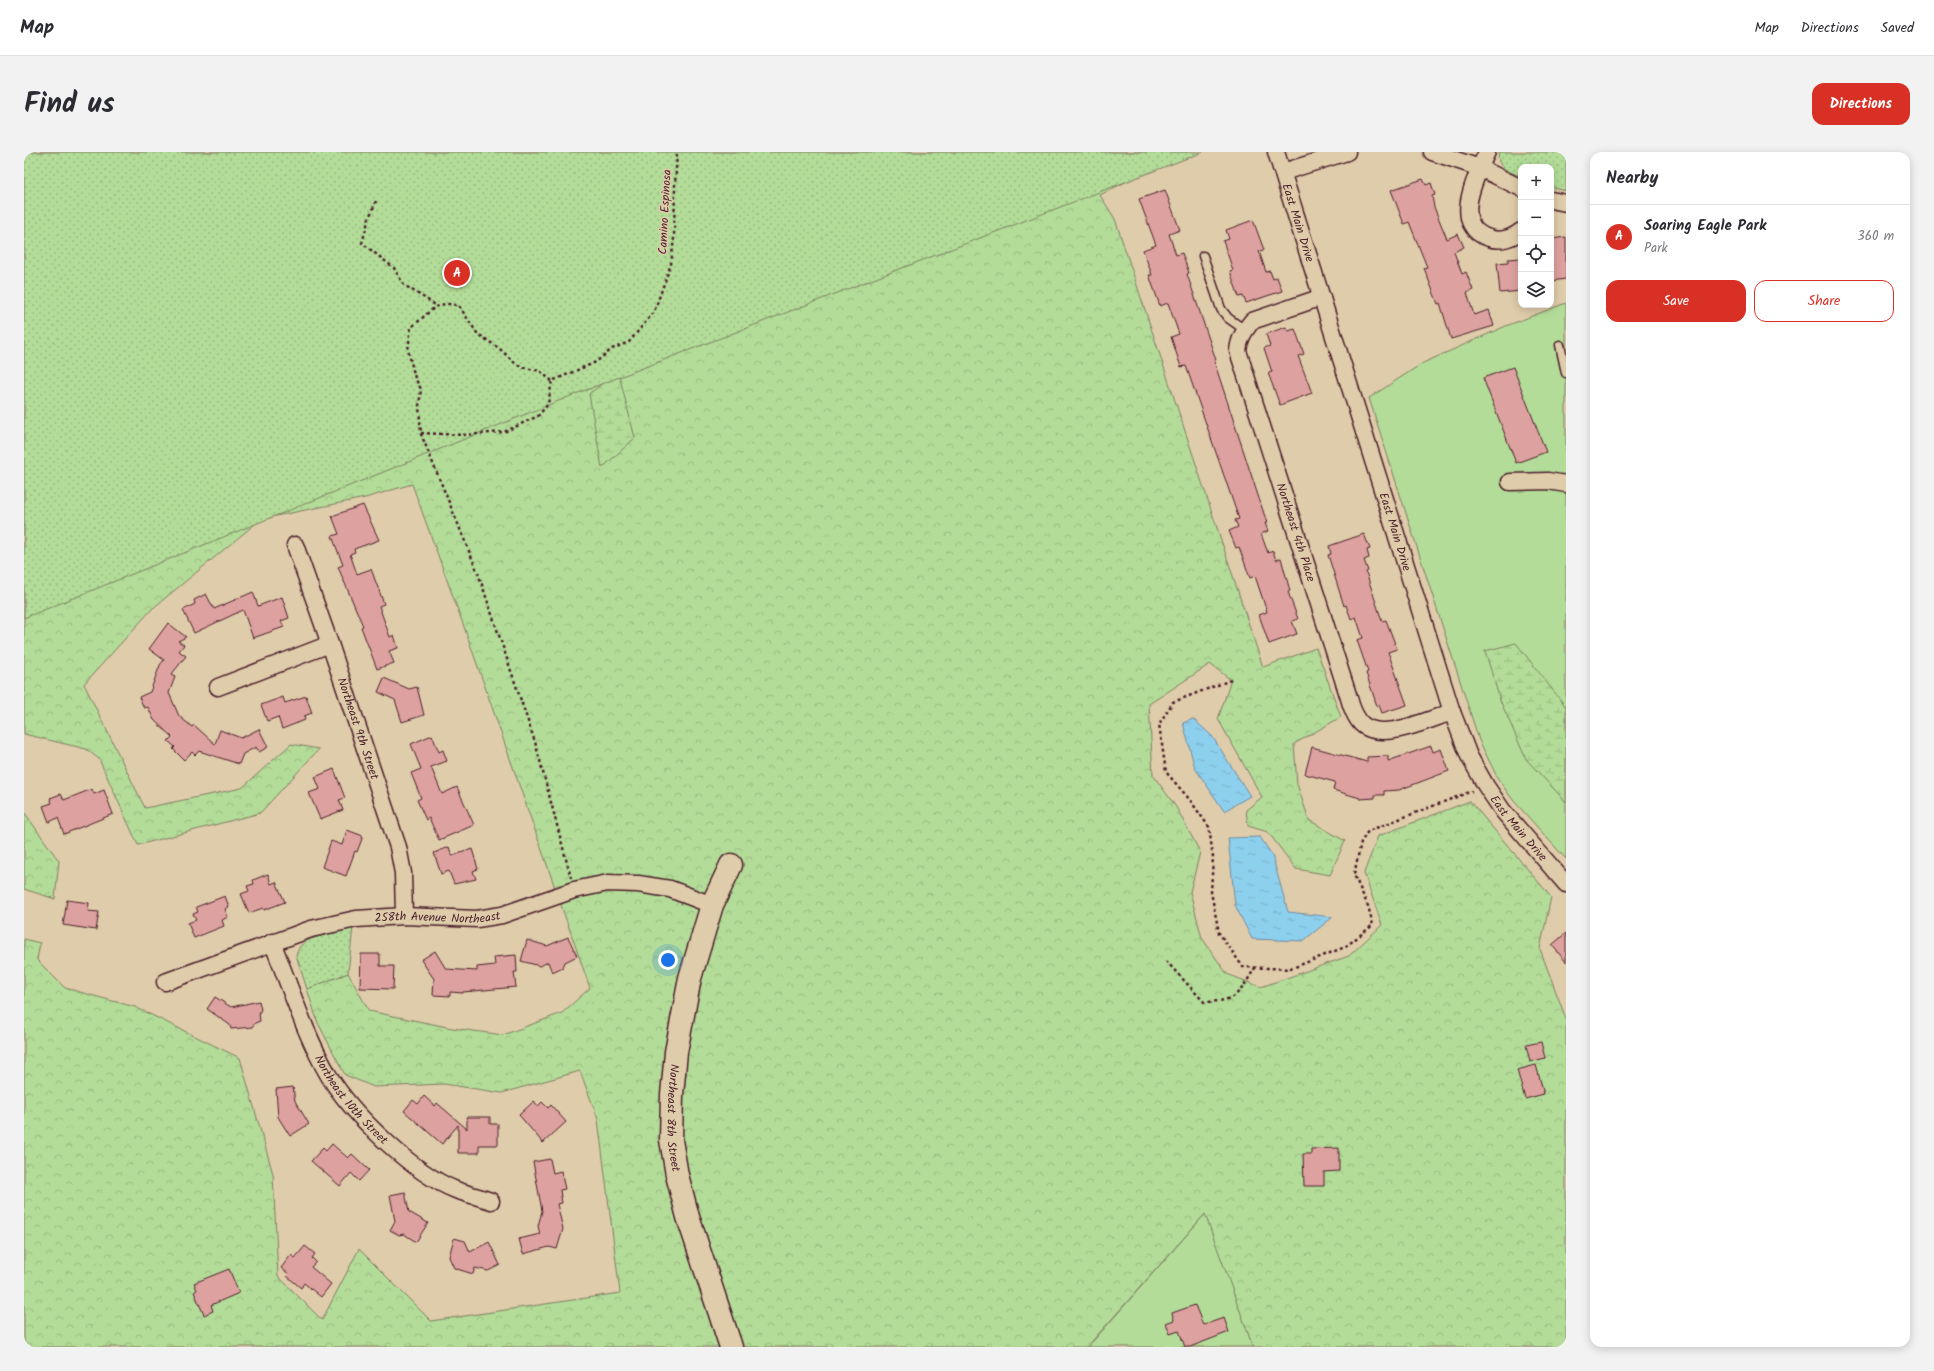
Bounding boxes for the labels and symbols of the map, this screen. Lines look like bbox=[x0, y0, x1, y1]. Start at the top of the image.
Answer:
street label: Camino Espinosa bbox=[653, 169, 677, 255]
street label: East Main Drive bbox=[1277, 181, 1320, 265]
pin: A bbox=[444, 258, 470, 288]
street label: Northeast 4th Place bbox=[1271, 481, 1321, 585]
street label: East Main Drive bbox=[1374, 490, 1417, 574]
street label: Northeast 9th Street bbox=[332, 675, 384, 782]
street label: East Main Drive bbox=[1485, 791, 1552, 866]
street label: 258th Avenue Northeast bbox=[374, 906, 502, 929]
your location bbox=[658, 950, 678, 970]
street label: Northeast 10th Street bbox=[310, 1052, 393, 1149]
street label: Northeast 8th Street bbox=[661, 1063, 686, 1173]

